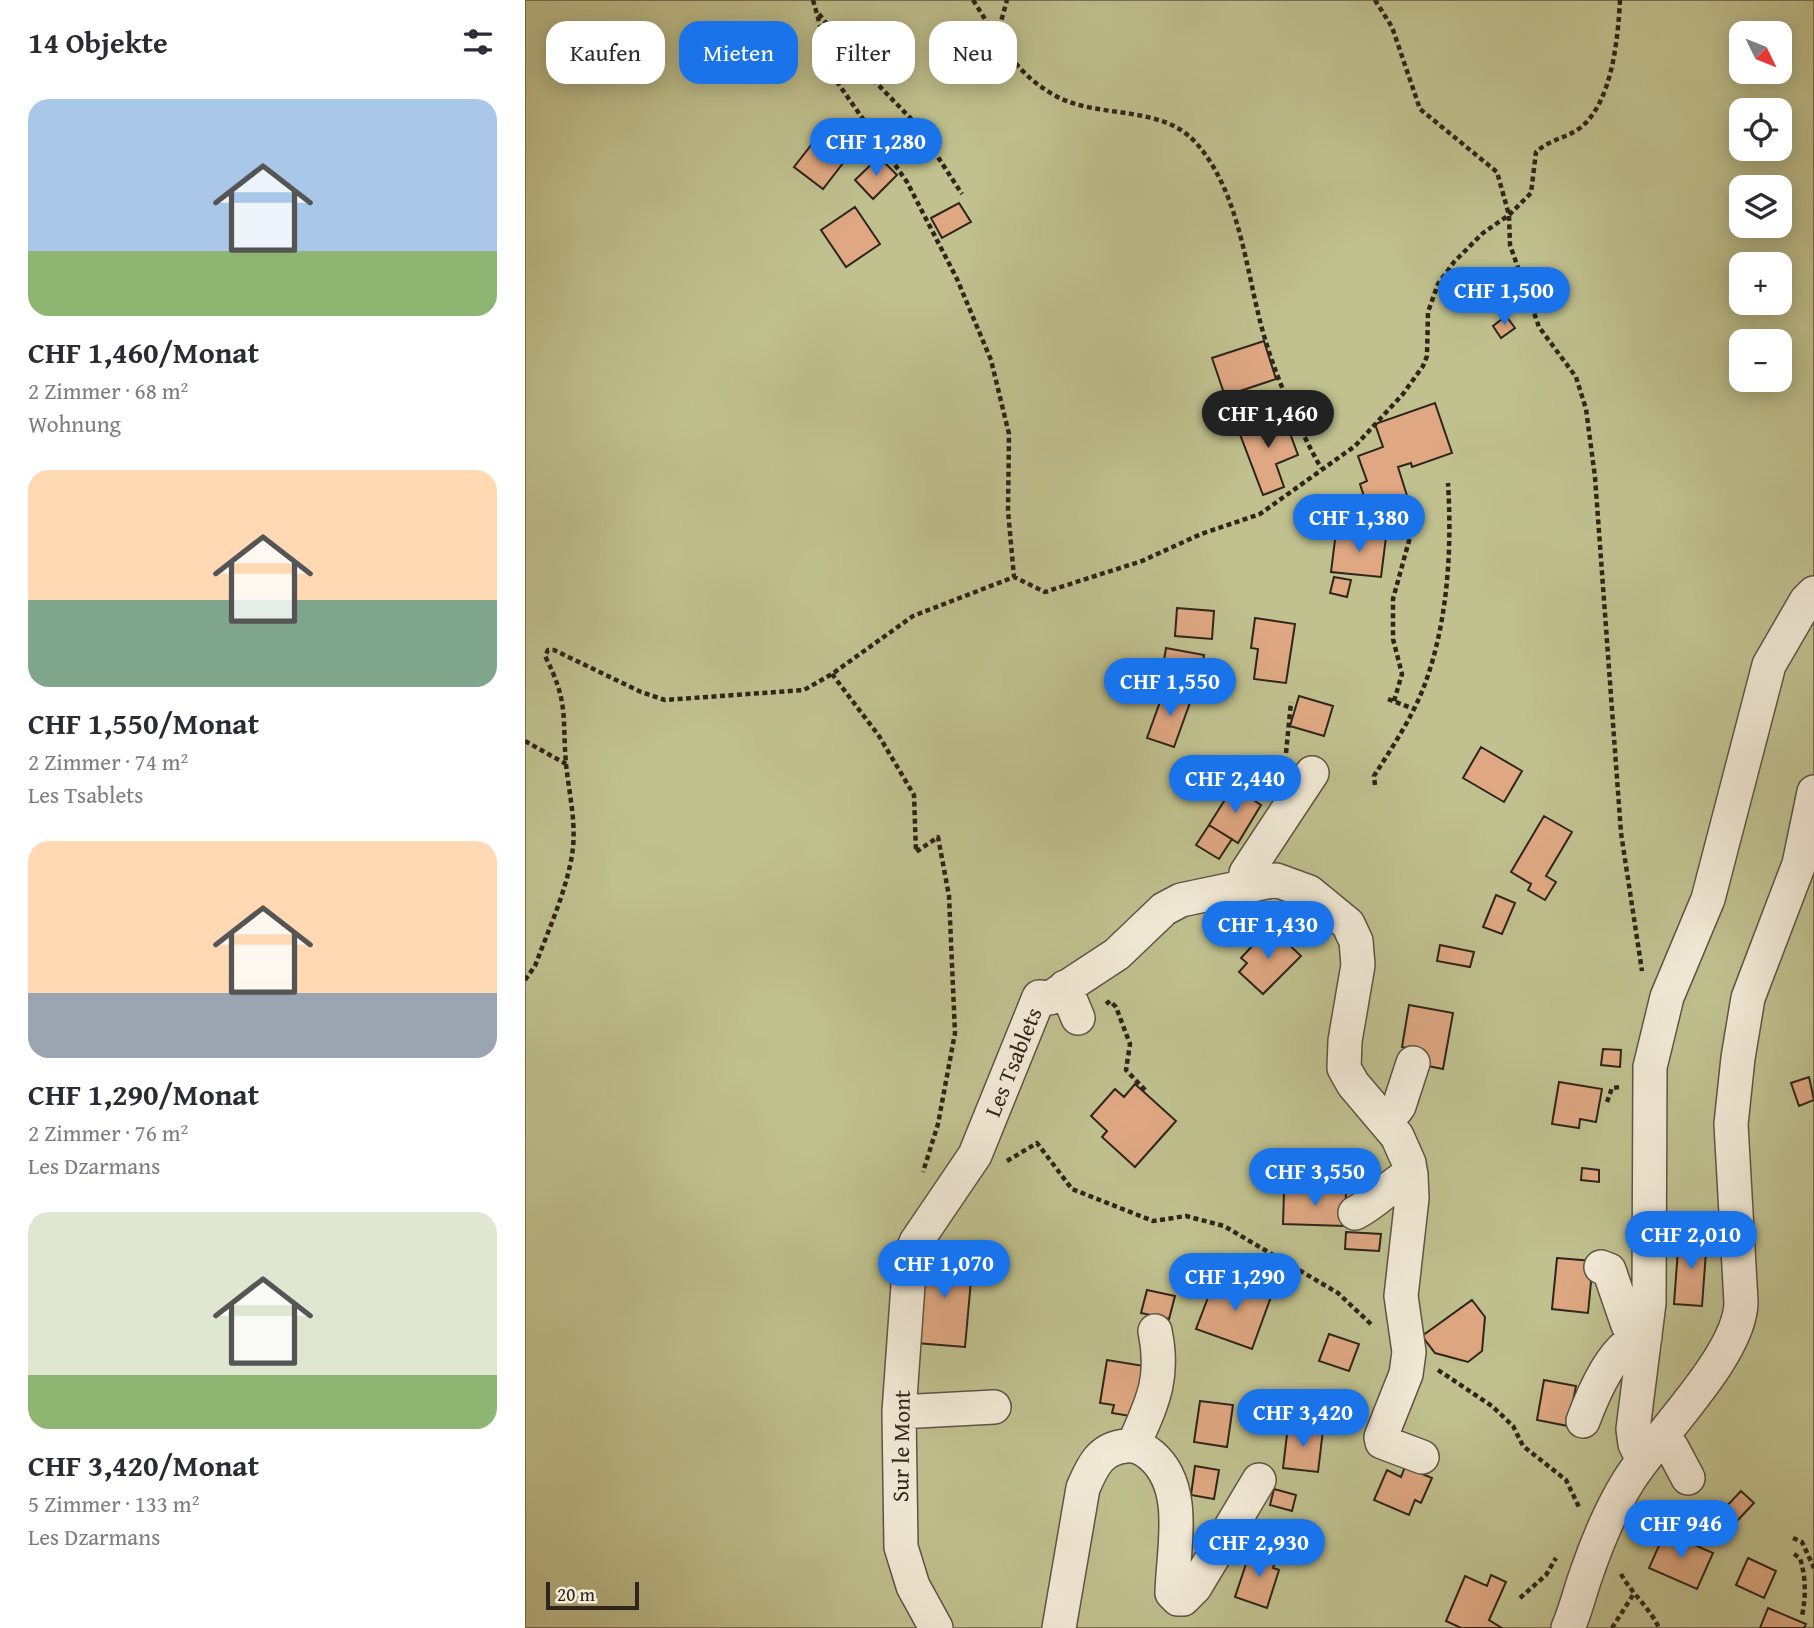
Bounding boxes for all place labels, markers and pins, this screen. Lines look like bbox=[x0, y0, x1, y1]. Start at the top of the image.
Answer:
pin: CHF 1,280 bbox=[796, 118, 956, 178]
pin: CHF 1,500 bbox=[1424, 268, 1584, 327]
pin: CHF 1,460 bbox=[1188, 391, 1348, 450]
pin: CHF 1,380 bbox=[1279, 494, 1439, 554]
pin: CHF 1,550 bbox=[1090, 658, 1250, 718]
pin: CHF 2,440 bbox=[1155, 756, 1315, 815]
pin: CHF 1,430 bbox=[1188, 902, 1348, 961]
pin: CHF 3,550 bbox=[1235, 1148, 1395, 1208]
pin: CHF 2,010 bbox=[1611, 1212, 1771, 1271]
pin: CHF 1,070 bbox=[864, 1240, 1024, 1300]
pin: CHF 1,290 bbox=[1155, 1254, 1315, 1313]
pin: CHF 3,420 bbox=[1223, 1390, 1383, 1449]
pin: CHF 946 bbox=[1616, 1500, 1746, 1560]
pin: CHF 2,930 bbox=[1179, 1520, 1339, 1579]

